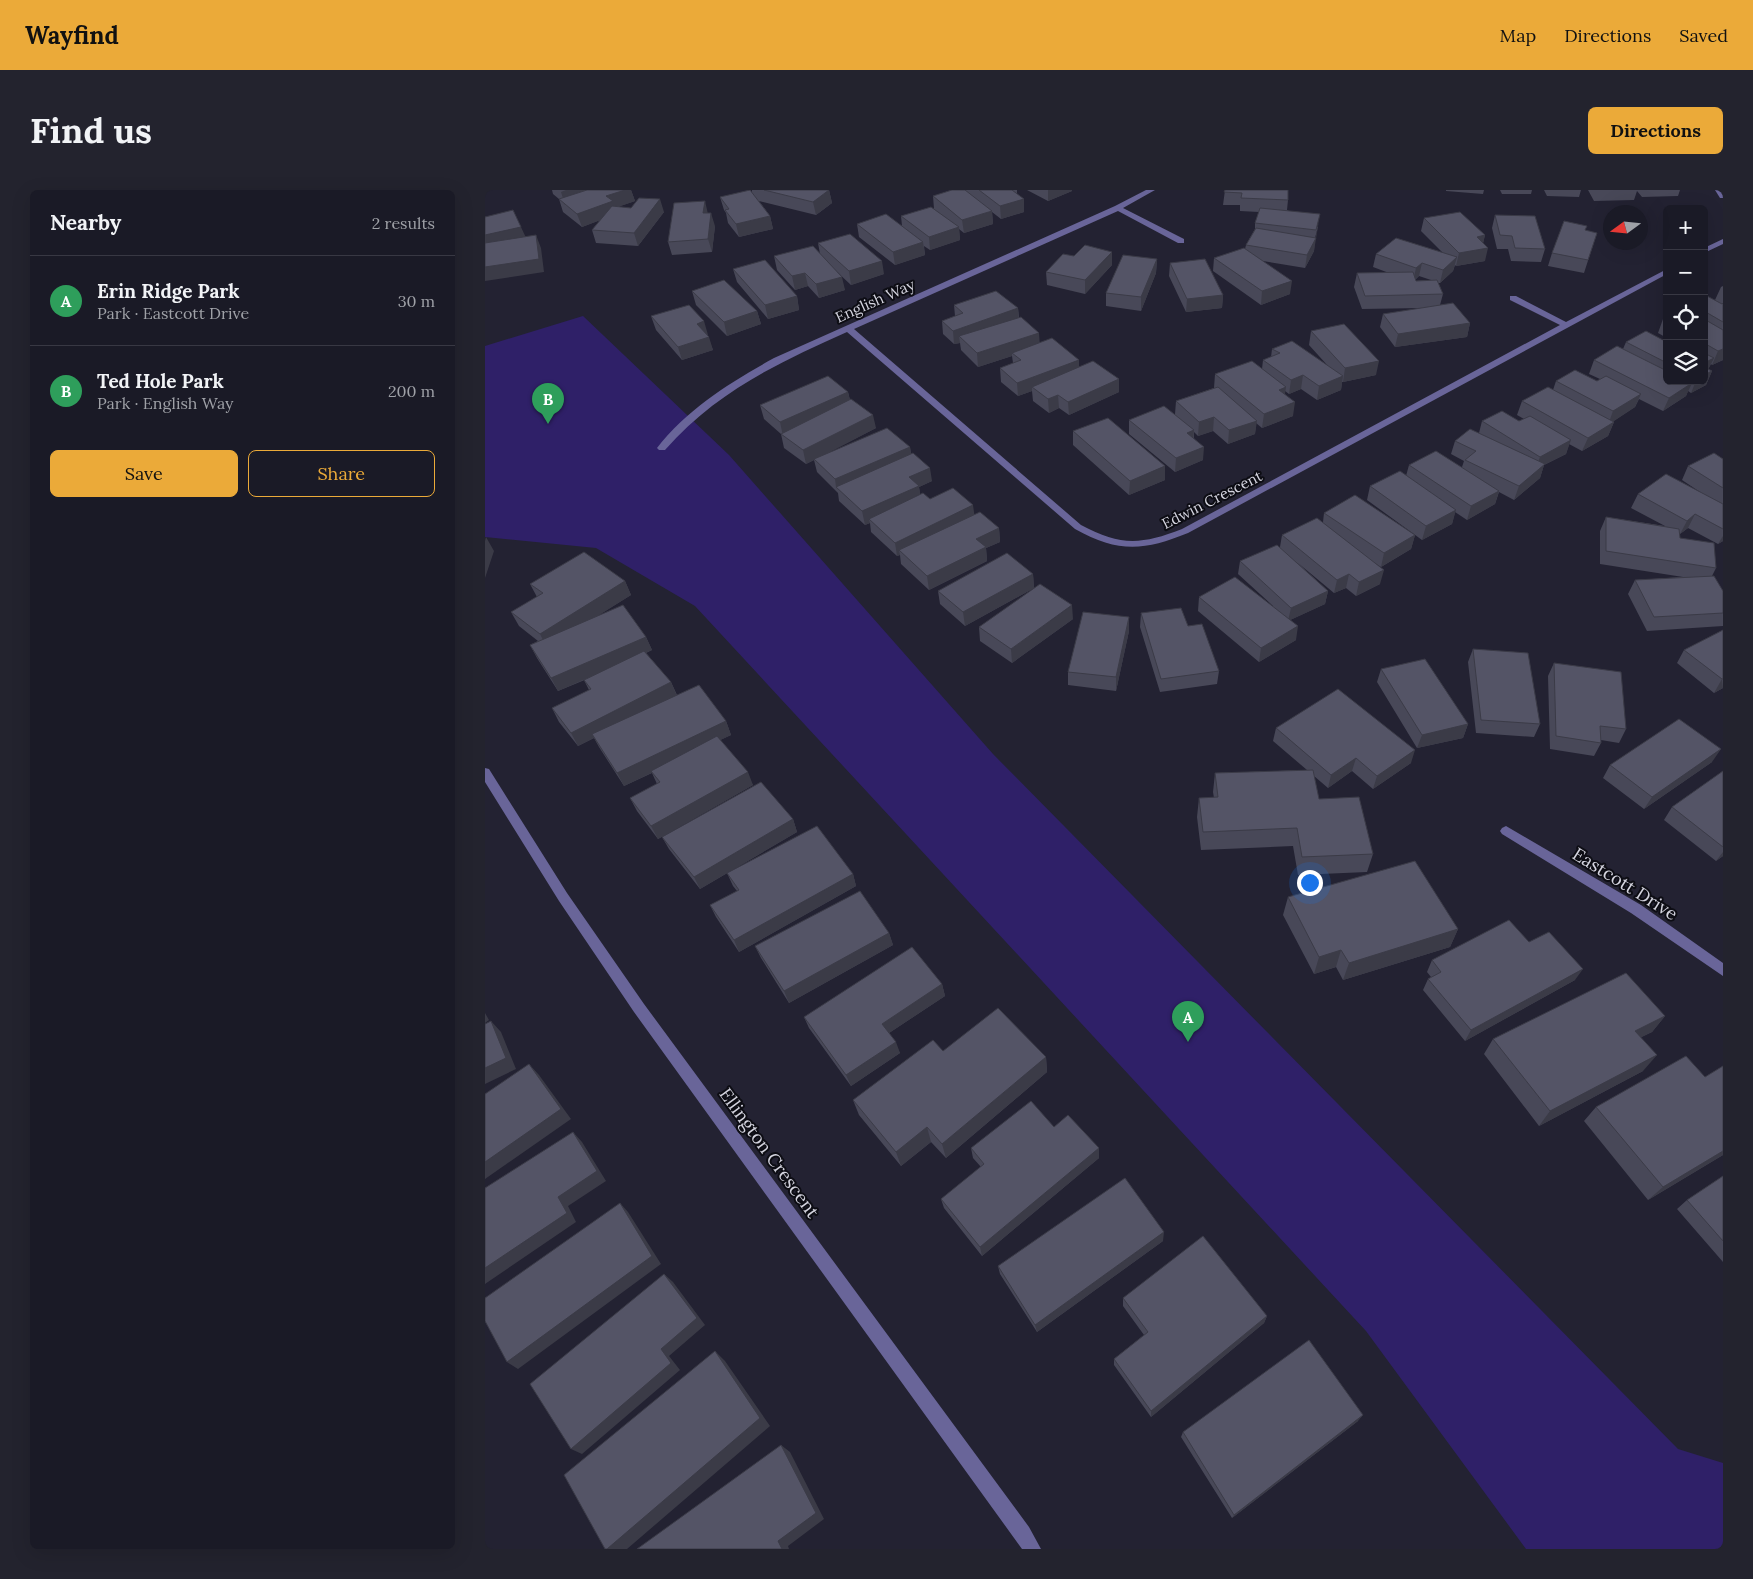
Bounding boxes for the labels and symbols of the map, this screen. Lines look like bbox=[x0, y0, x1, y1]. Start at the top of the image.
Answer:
north arrow bbox=[1603, 205, 1648, 250]
street label: English Way bbox=[832, 275, 918, 327]
pin: B bbox=[532, 383, 564, 424]
street label: Edwin Crescent bbox=[1158, 466, 1265, 533]
street label: Eastcott Drive bbox=[1568, 842, 1682, 925]
your location bbox=[1297, 870, 1323, 896]
pin: A bbox=[1172, 1001, 1204, 1042]
street label: Ellington Crescent bbox=[714, 1083, 824, 1222]

